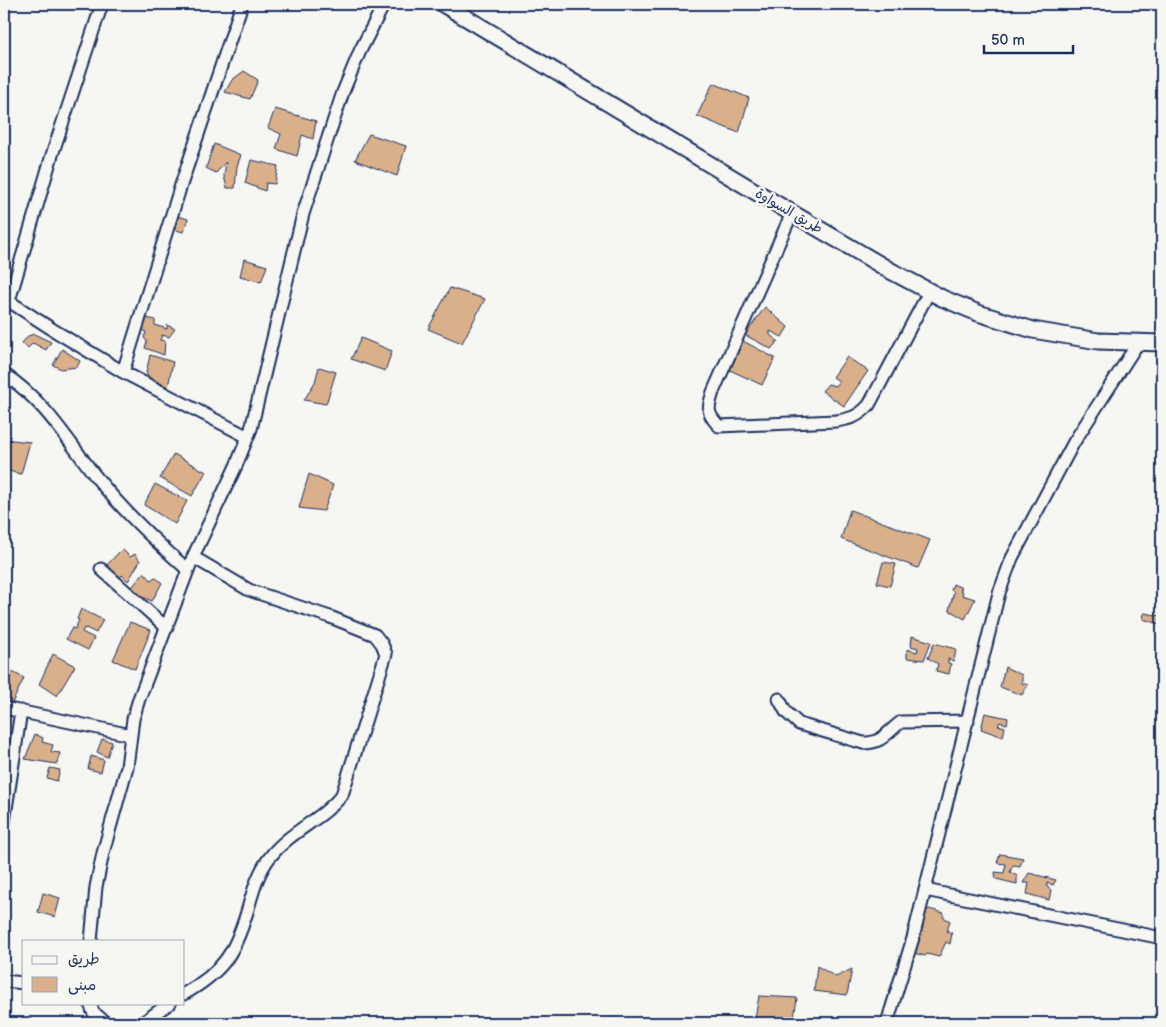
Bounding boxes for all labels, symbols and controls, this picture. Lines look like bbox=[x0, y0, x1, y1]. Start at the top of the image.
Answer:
scale bar bbox=[984, 22, 1072, 54]
text: 50 m bbox=[991, 31, 1025, 50]
street label: طريق السواوة bbox=[752, 185, 826, 237]
legend bbox=[22, 940, 185, 1004]
text: طريق bbox=[68, 950, 100, 969]
text: مبنى bbox=[68, 976, 96, 995]

